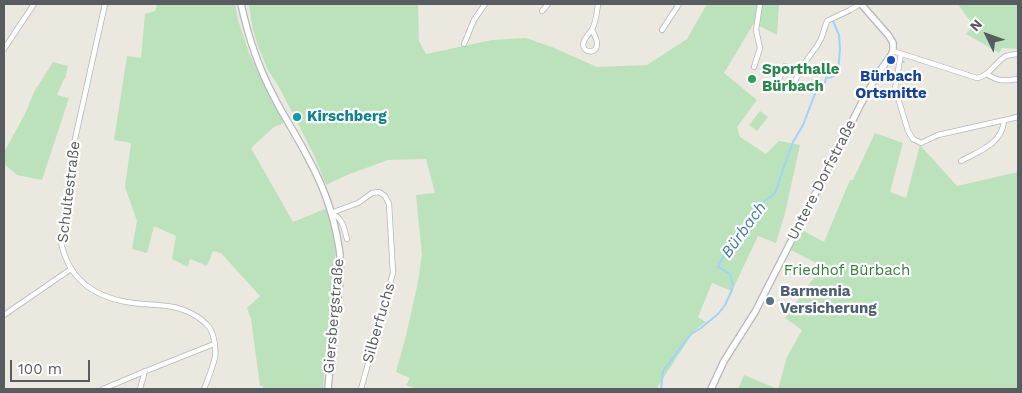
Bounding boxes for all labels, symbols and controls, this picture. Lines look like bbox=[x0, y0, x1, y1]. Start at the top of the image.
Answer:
north arrow bbox=[962, 10, 1012, 60]
text: N bbox=[966, 16, 985, 34]
marker: Bürbach Ortsmitte bbox=[885, 54, 897, 66]
place label: Sporthalle Bürbach bbox=[762, 61, 840, 96]
place label: Bürbach Ortsmitte bbox=[855, 68, 927, 103]
marker: Sporthalle Bürbach bbox=[746, 73, 758, 85]
place label: Kirschberg bbox=[307, 108, 387, 126]
marker: Kirschberg bbox=[291, 111, 303, 123]
street label: Untere Dorfstraße bbox=[784, 117, 860, 243]
street label: Schultestraße bbox=[54, 140, 84, 244]
water label: Bürbach bbox=[717, 198, 771, 262]
street label: Giersbergstraße bbox=[320, 258, 348, 374]
park label: Friedhof Bürbach bbox=[784, 262, 910, 280]
street label: Silberfuchs bbox=[359, 281, 399, 365]
place label: Barmenia Versicherung bbox=[780, 283, 877, 318]
marker: Barmenia Versicherung bbox=[764, 295, 776, 307]
scale bar bbox=[12, 350, 92, 382]
text: 100 m bbox=[18, 360, 62, 378]

